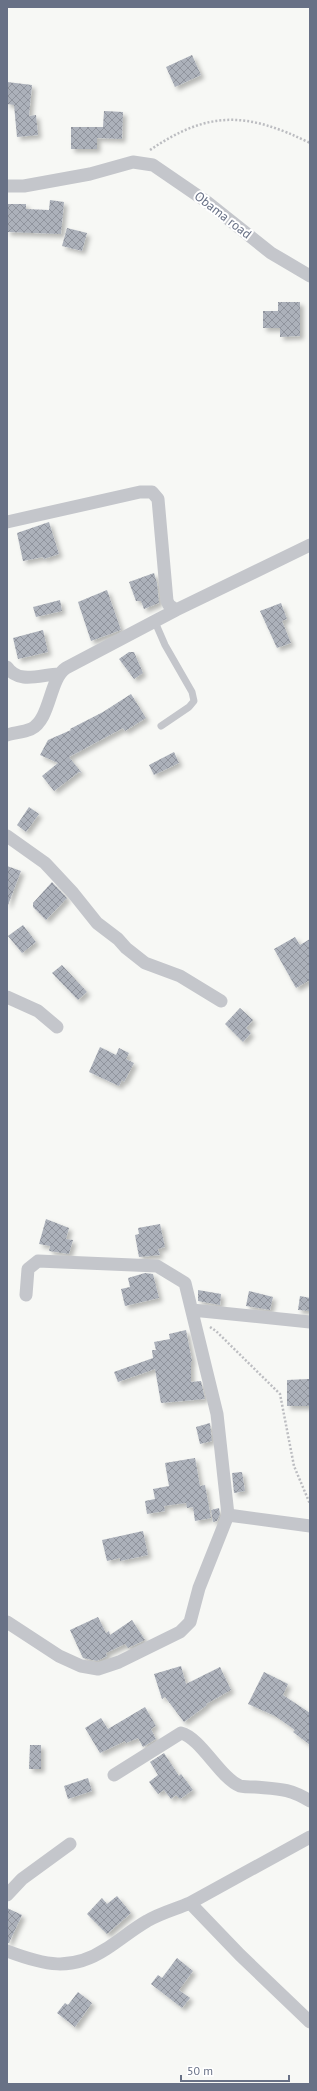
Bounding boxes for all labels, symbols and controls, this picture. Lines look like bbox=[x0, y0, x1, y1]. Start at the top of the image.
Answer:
street label: Obama road bbox=[191, 187, 255, 243]
scale bar bbox=[181, 2057, 289, 2083]
text: 50 m bbox=[187, 2063, 213, 2078]

